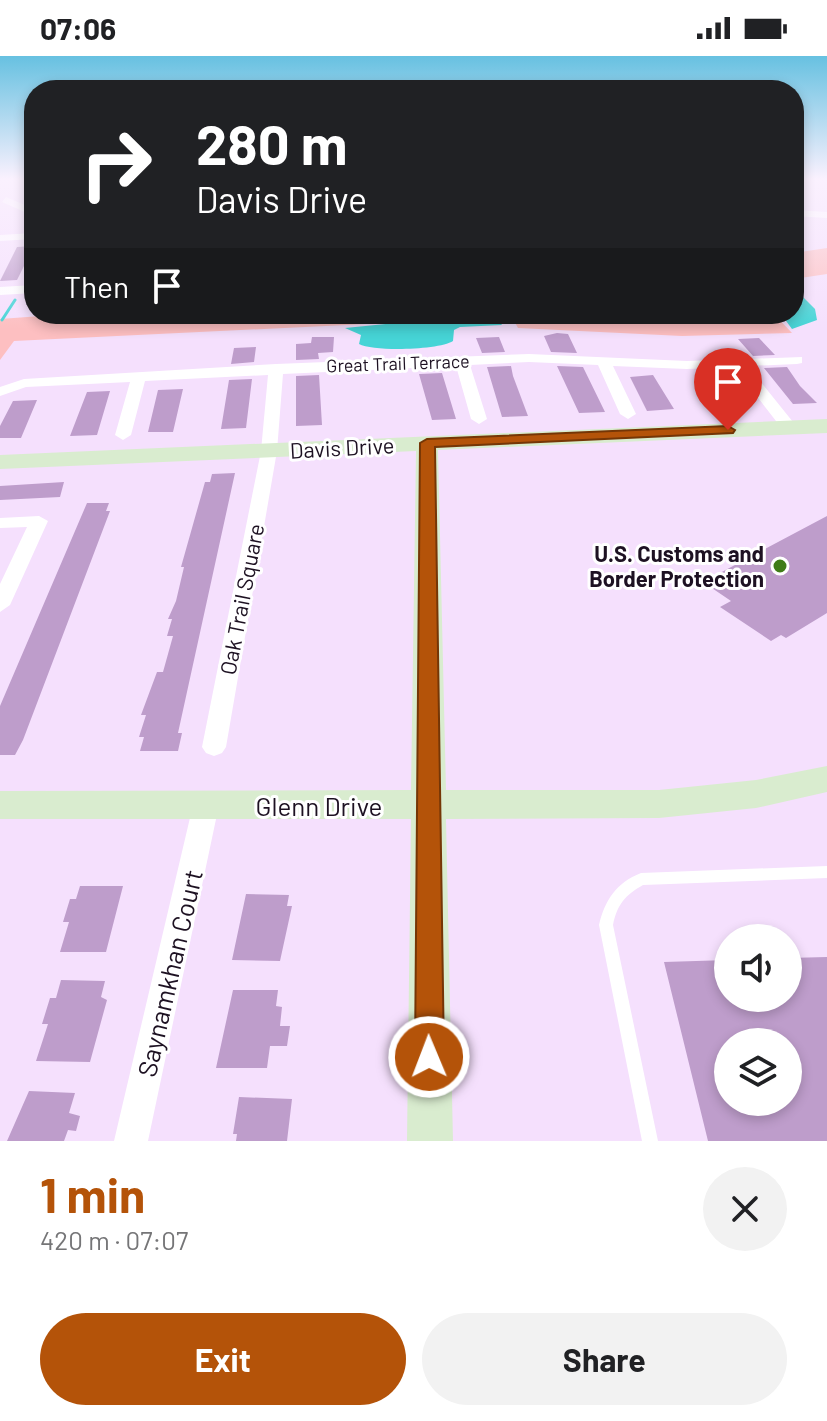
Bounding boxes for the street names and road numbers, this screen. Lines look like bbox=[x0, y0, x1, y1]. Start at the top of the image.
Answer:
street label: Great Trail Terrace bbox=[326, 350, 470, 376]
street label: Davis Drive bbox=[289, 431, 395, 463]
street label: Oak Trail Square bbox=[214, 521, 268, 677]
street label: Glenn Drive bbox=[256, 790, 382, 821]
street label: Saynamkhan Court bbox=[130, 866, 208, 1080]

